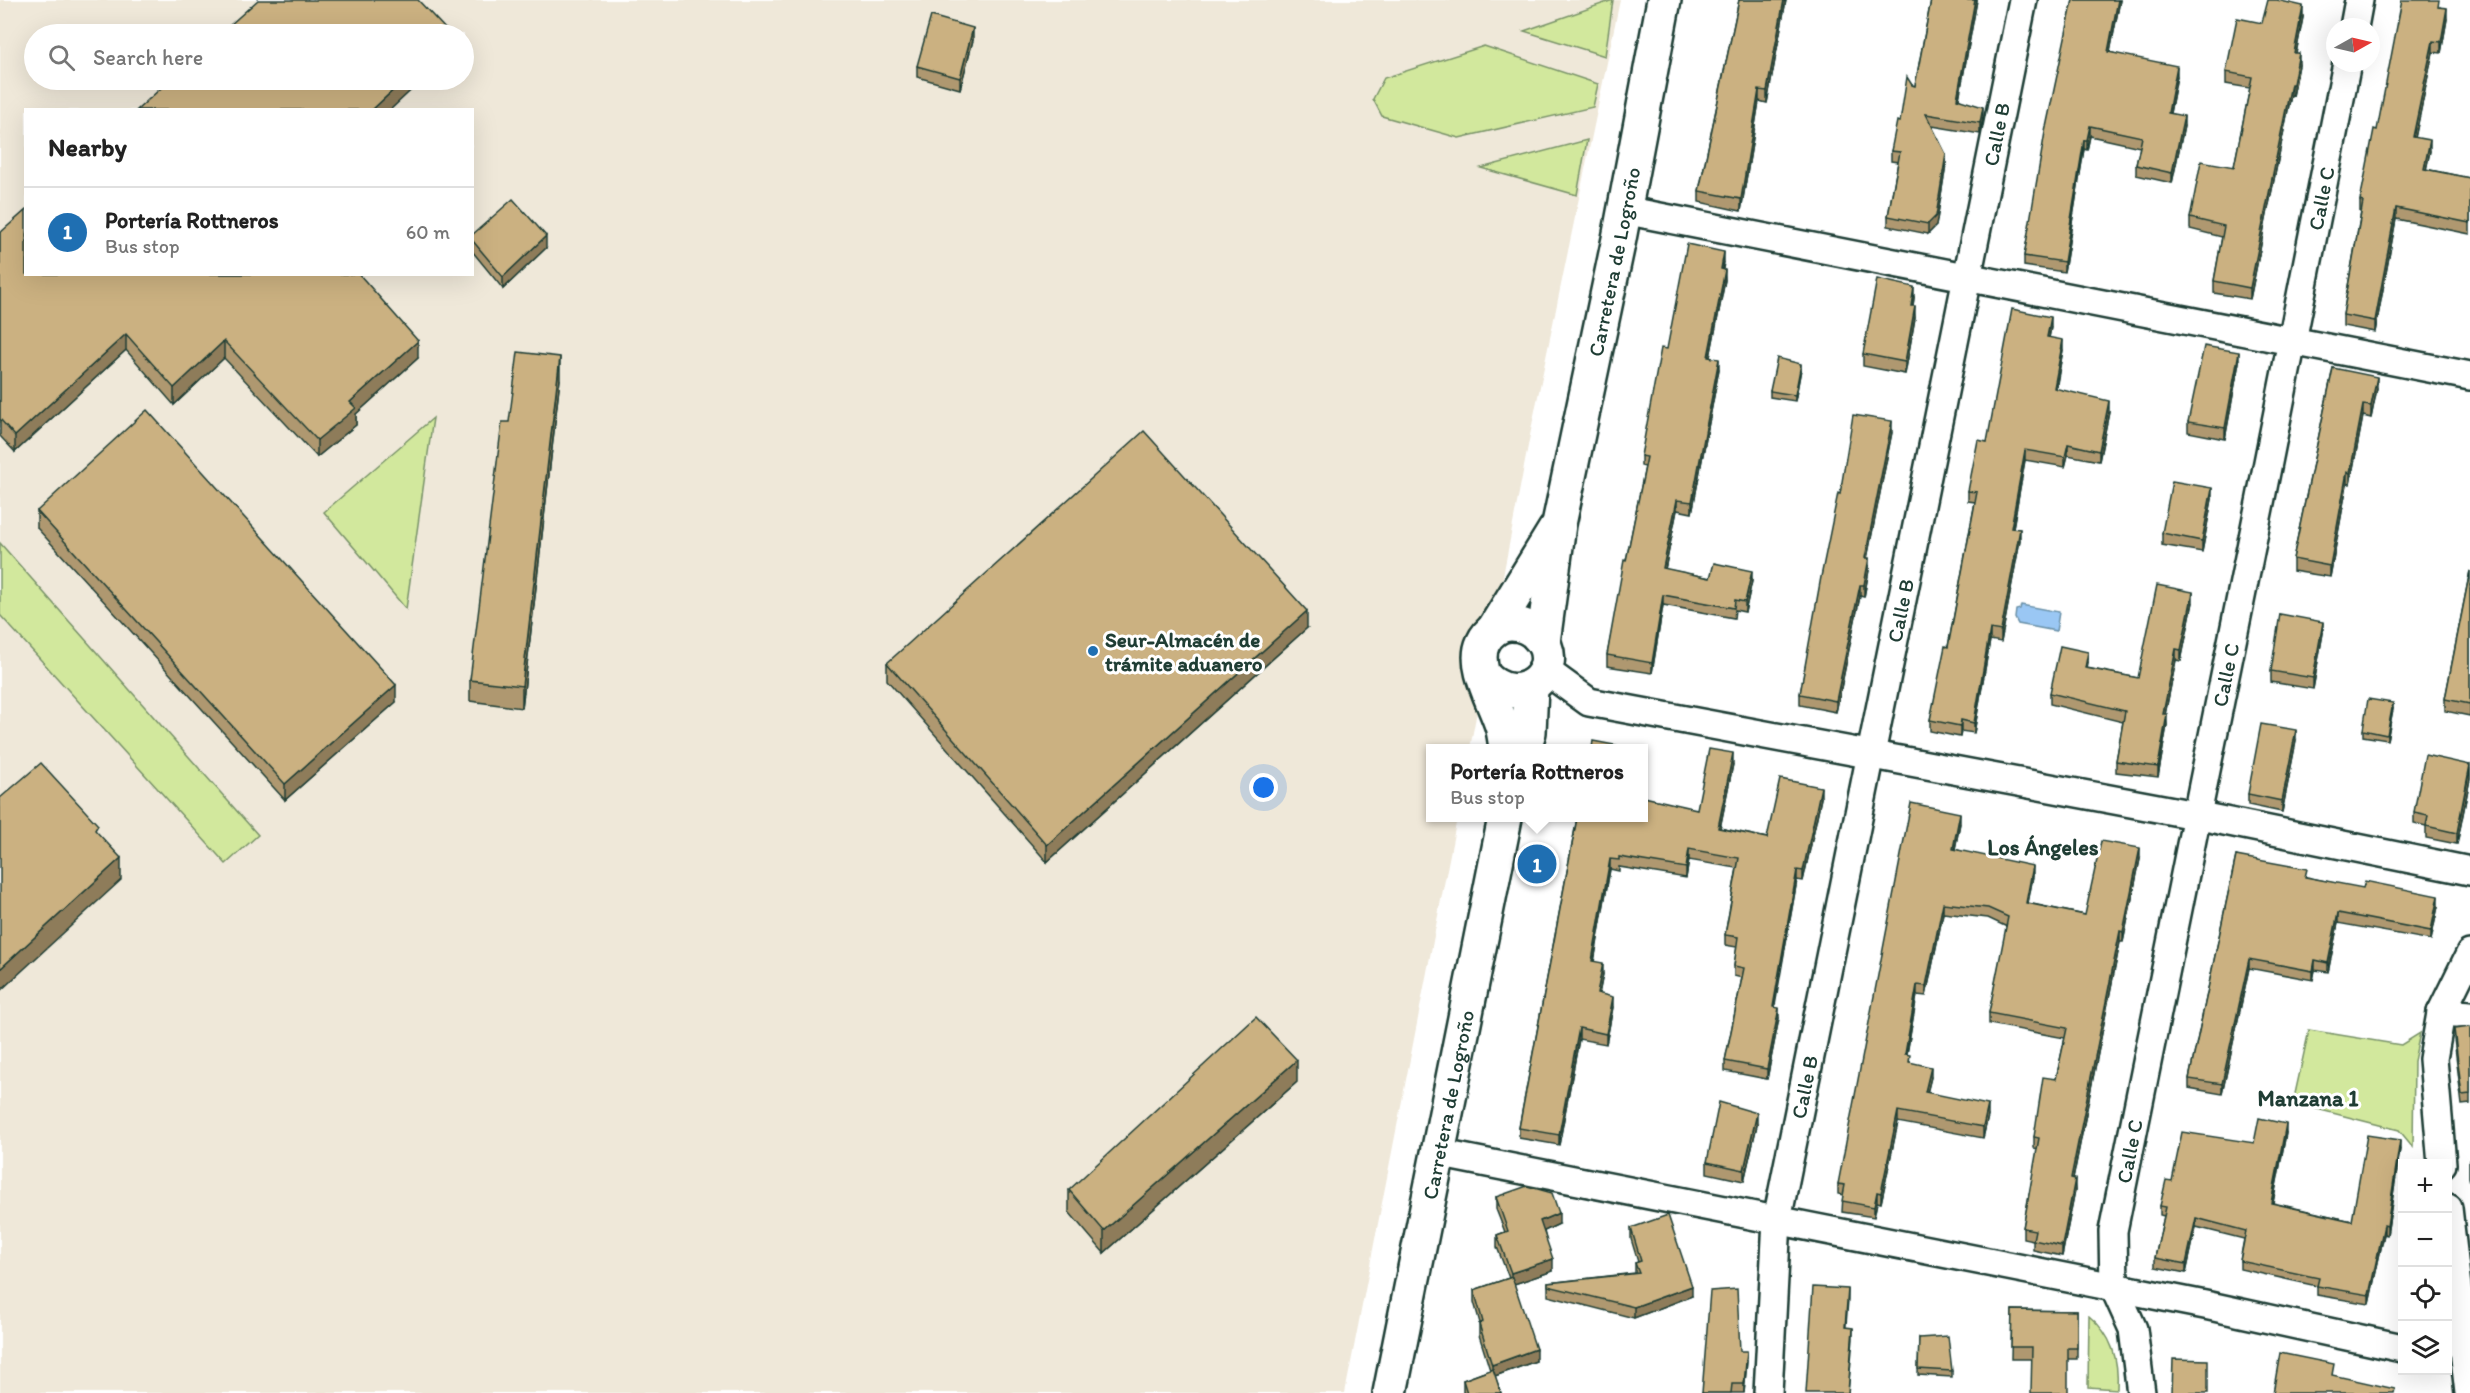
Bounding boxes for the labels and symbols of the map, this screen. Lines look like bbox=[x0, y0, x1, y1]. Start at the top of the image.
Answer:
north arrow bbox=[2326, 18, 2380, 72]
street label: Calle B bbox=[1977, 100, 2015, 168]
street label: Calle C bbox=[2302, 164, 2339, 232]
street label: Carretera de Logroño bbox=[1582, 165, 1645, 359]
street label: Calle B bbox=[1881, 576, 1919, 645]
place label: Seur-Almacén de trámite aduanero bbox=[1105, 627, 1263, 676]
street label: Calle C bbox=[2206, 641, 2244, 709]
marker: Seur-Almacén de trámite aduanero bbox=[1086, 644, 1100, 658]
your location bbox=[1249, 773, 1278, 802]
district label: Los Ángeles bbox=[1987, 834, 2099, 861]
pin: 1 bbox=[1518, 842, 1556, 886]
street label: Carretera de Logroño bbox=[1417, 1008, 1479, 1202]
street label: Calle B bbox=[1785, 1053, 1822, 1121]
district label: Manzana 1 bbox=[2257, 1085, 2359, 1112]
street label: Calle C bbox=[2110, 1117, 2147, 1185]

